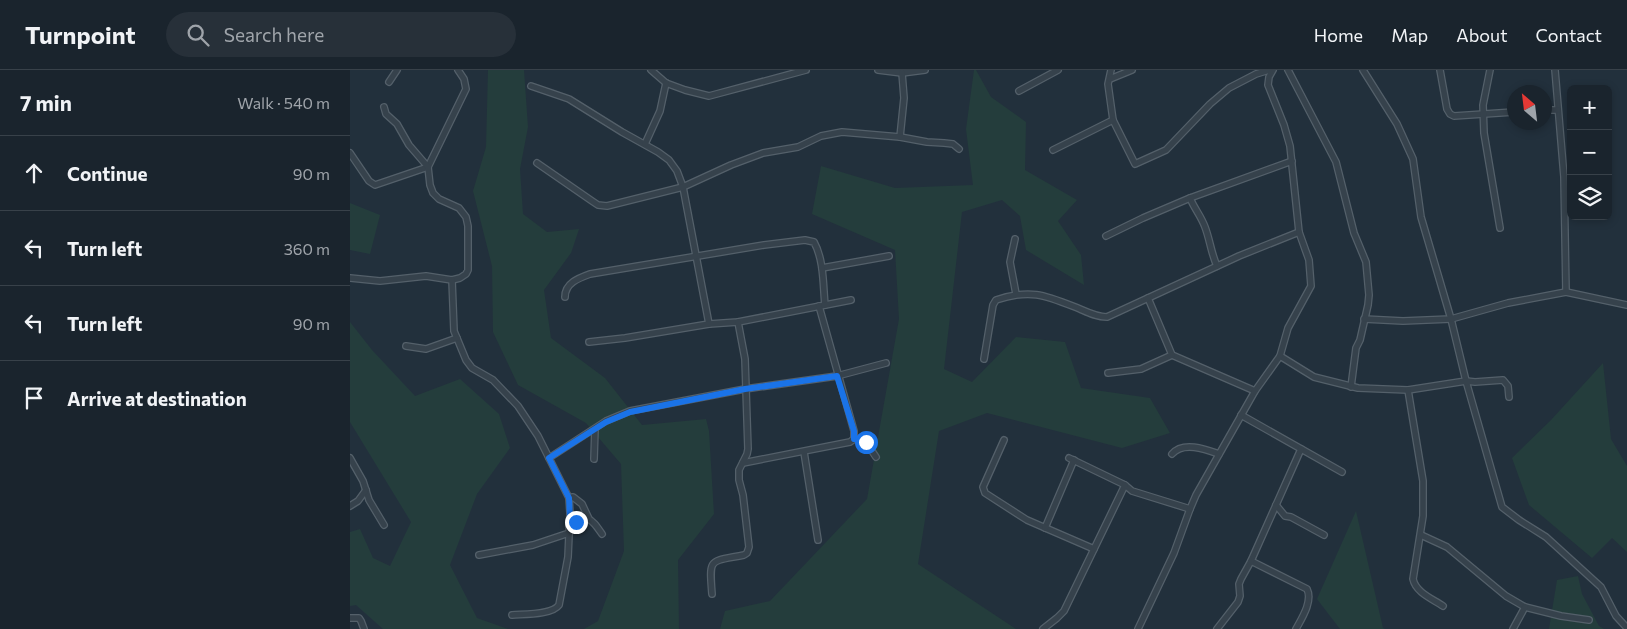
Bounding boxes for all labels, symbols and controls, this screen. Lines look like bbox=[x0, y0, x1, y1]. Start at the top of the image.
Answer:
search box bbox=[166, 12, 516, 57]
text: Turnpoint bbox=[25, 20, 136, 49]
icon: search bbox=[184, 21, 212, 49]
text: Search here bbox=[224, 23, 324, 46]
text: Home bbox=[1314, 24, 1363, 46]
text: Map bbox=[1391, 24, 1428, 46]
text: About bbox=[1456, 24, 1508, 46]
text: Contact bbox=[1536, 24, 1602, 46]
north arrow bbox=[1507, 85, 1552, 130]
map controls bbox=[1567, 85, 1612, 220]
button: + bbox=[1567, 85, 1612, 130]
text: 7 min bbox=[20, 90, 72, 115]
text: Walk · 540 m bbox=[237, 93, 330, 112]
button: − bbox=[1567, 130, 1612, 175]
icon: ahead bbox=[20, 159, 48, 187]
text: Continue bbox=[67, 162, 147, 185]
text: 90 m bbox=[293, 164, 330, 183]
button: layers bbox=[1567, 175, 1612, 220]
icon: left bbox=[20, 234, 48, 262]
text: Turn left bbox=[67, 237, 142, 260]
text: 360 m bbox=[284, 239, 330, 258]
icon: left bbox=[20, 309, 48, 337]
text: Turn left bbox=[67, 312, 142, 335]
text: 90 m bbox=[293, 314, 330, 333]
icon: arrive bbox=[20, 384, 48, 412]
text: Arrive at destination bbox=[67, 387, 247, 410]
route start bbox=[855, 431, 878, 454]
route end bbox=[565, 511, 588, 534]

